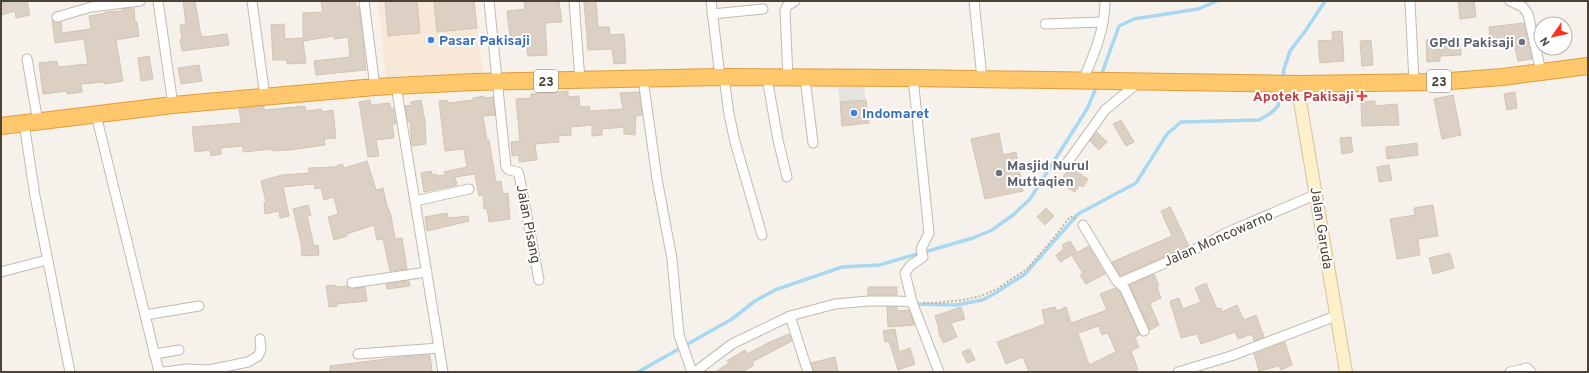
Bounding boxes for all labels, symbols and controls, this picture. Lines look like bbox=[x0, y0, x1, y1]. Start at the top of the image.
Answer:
north arrow bbox=[1533, 16, 1573, 56]
place label: Pasar Pakisaji bbox=[439, 33, 530, 50]
text: N bbox=[1538, 34, 1554, 48]
marker: Pasar Pakisaji bbox=[426, 35, 436, 45]
place label: GPdI Pakisaji bbox=[1429, 35, 1514, 52]
marker: GPdI Pakisaji bbox=[1517, 37, 1527, 47]
road number: 23 bbox=[534, 70, 558, 92]
road number: 23 bbox=[1427, 70, 1451, 92]
place label: Apotek Pakisaji bbox=[1253, 89, 1354, 106]
marker: Apotek Pakisaji bbox=[1357, 91, 1367, 101]
place label: Indomaret bbox=[862, 106, 929, 123]
marker: Indomaret bbox=[849, 108, 859, 118]
place label: Masjid Nurul Muttaqien bbox=[1007, 158, 1089, 191]
marker: Masjid Nurul Muttaqien bbox=[994, 168, 1004, 178]
street label: Jalan Pisang bbox=[512, 184, 543, 265]
street label: Jalan Garuda bbox=[1306, 186, 1335, 271]
street label: Jalan Moncowarno bbox=[1161, 208, 1276, 271]

